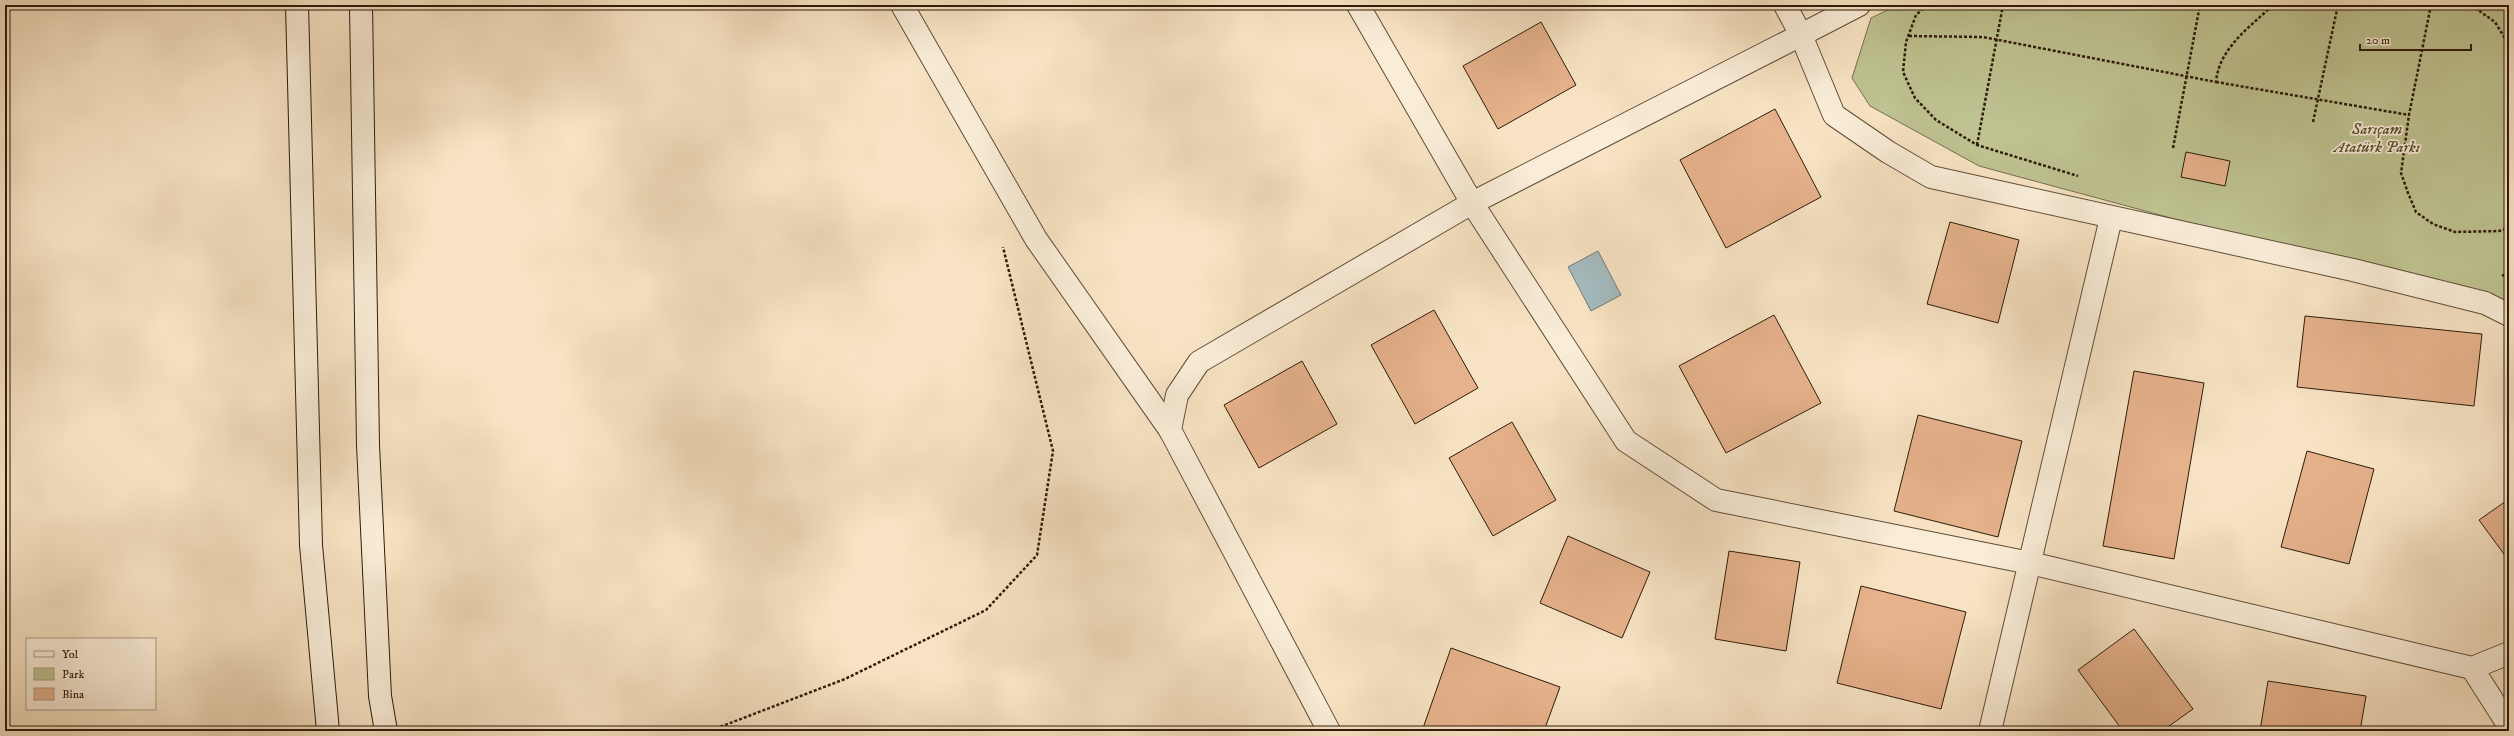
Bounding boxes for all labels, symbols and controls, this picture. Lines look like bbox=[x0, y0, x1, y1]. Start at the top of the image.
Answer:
scale bar bbox=[2360, 26, 2471, 52]
text: 20 m bbox=[2366, 33, 2390, 48]
park label: Sarıçam Atatürk Parkı bbox=[2332, 119, 2420, 157]
legend bbox=[26, 638, 156, 710]
text: Yol bbox=[62, 647, 79, 662]
text: Park bbox=[62, 667, 84, 682]
text: Bina bbox=[62, 687, 85, 702]

